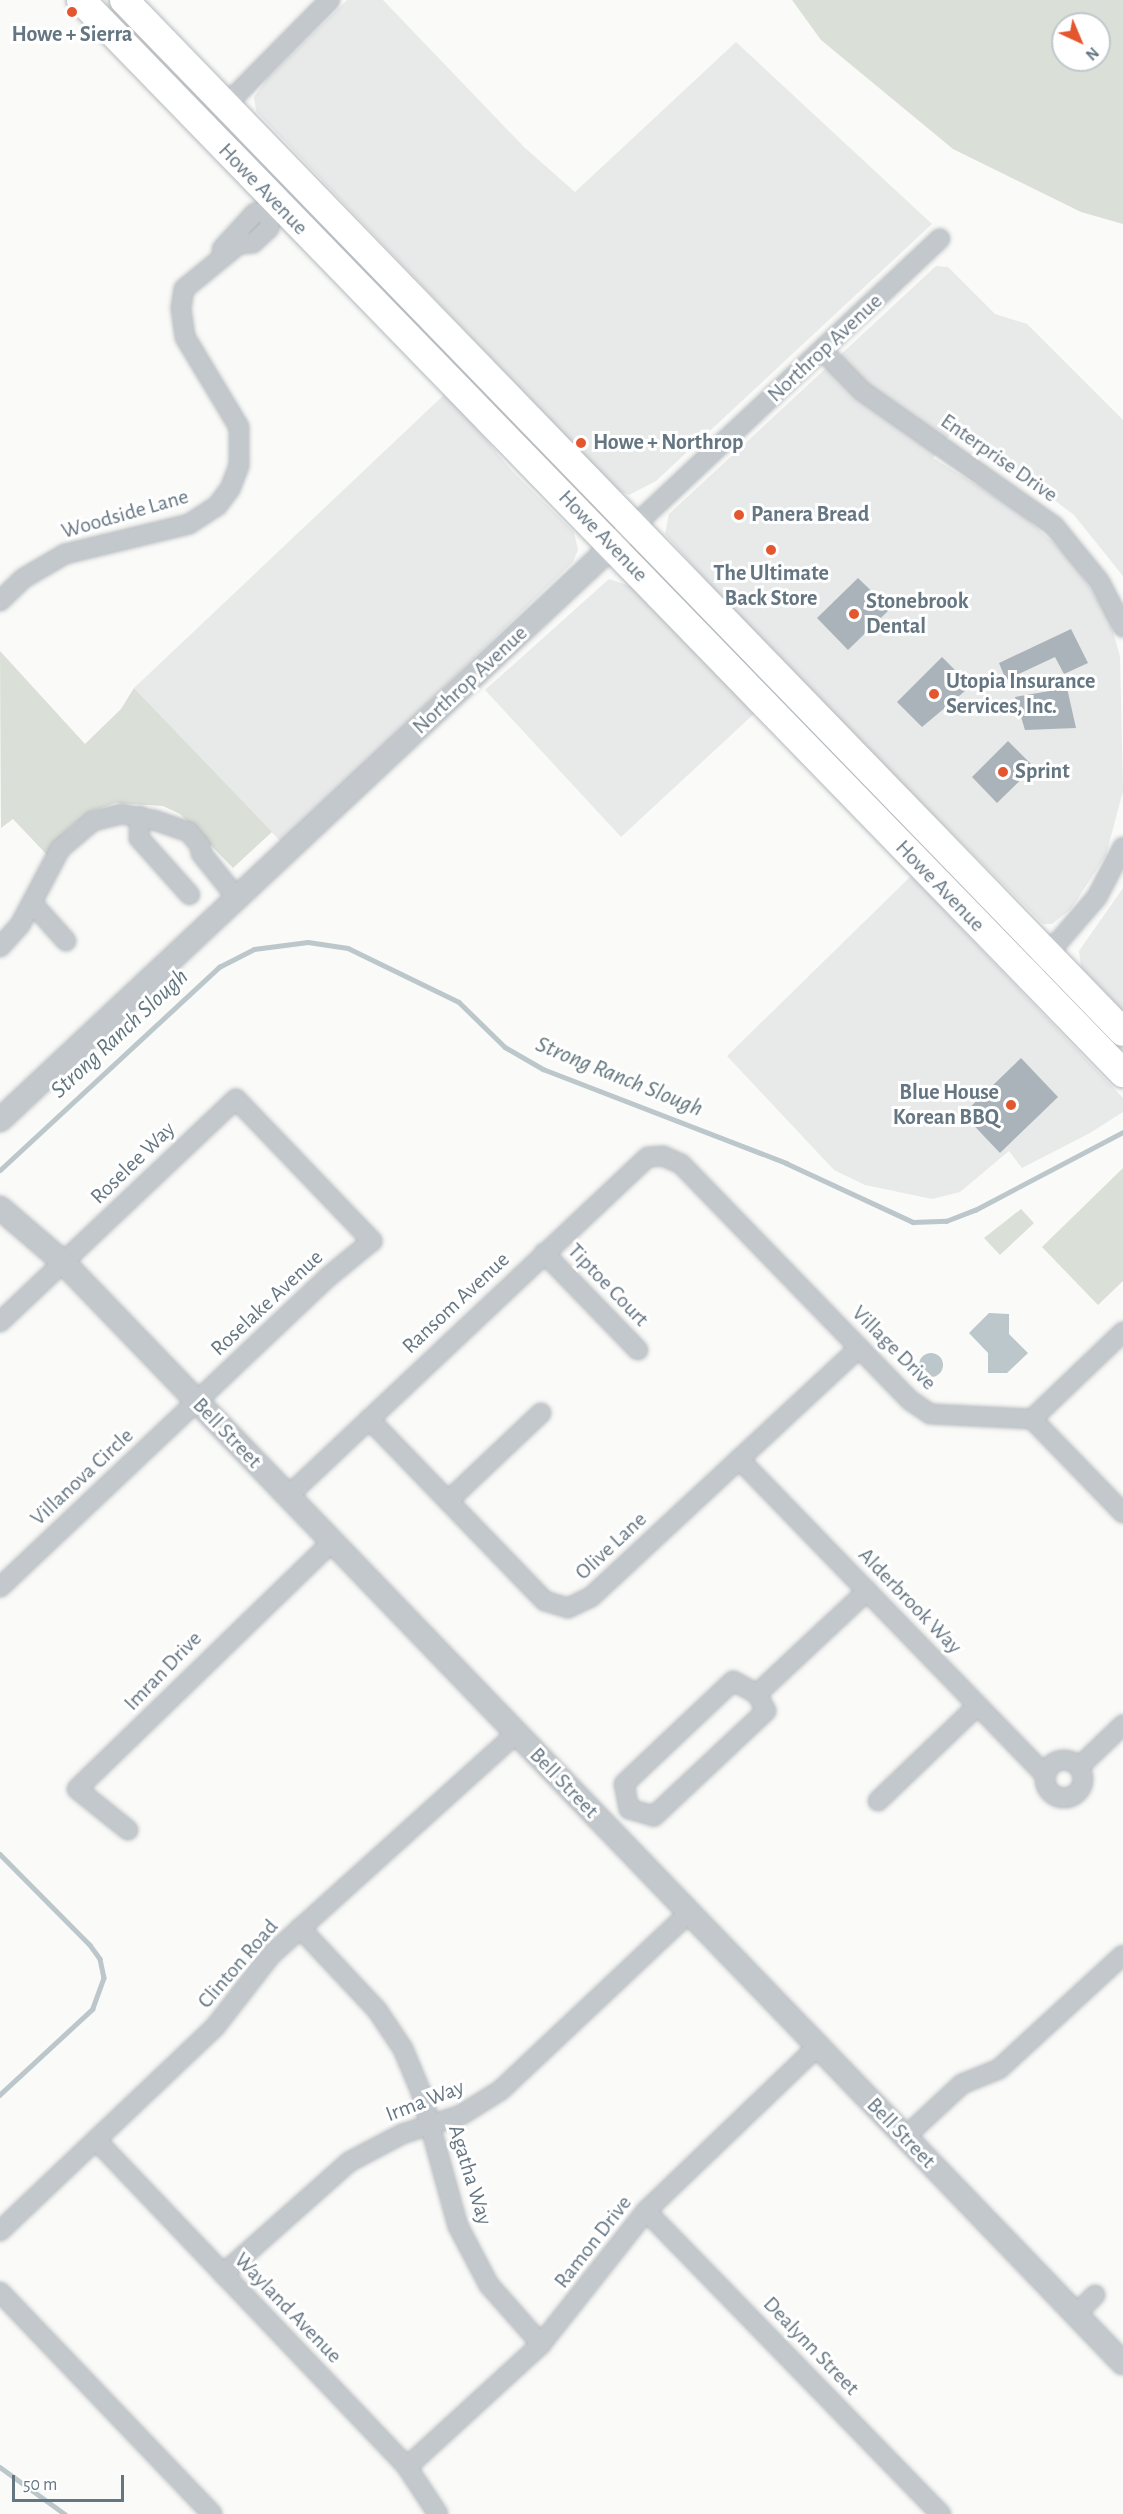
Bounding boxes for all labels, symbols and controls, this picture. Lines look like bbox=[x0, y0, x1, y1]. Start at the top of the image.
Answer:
marker: Howe + Sierra bbox=[65, 5, 79, 19]
north arrow bbox=[1051, 12, 1111, 72]
place label: Howe + Sierra bbox=[12, 22, 132, 48]
text: N bbox=[1083, 44, 1102, 63]
street label: Howe Avenue bbox=[213, 138, 313, 240]
street label: Northrop Avenue bbox=[762, 288, 888, 408]
street label: Enterprise Drive bbox=[935, 408, 1063, 508]
place label: Howe + Northrop bbox=[593, 430, 743, 456]
marker: Howe + Northrop bbox=[574, 436, 588, 450]
street label: Woodside Lane bbox=[58, 483, 192, 545]
street label: Howe Avenue bbox=[553, 485, 653, 587]
place label: Panera Bread bbox=[751, 502, 869, 528]
marker: Panera Bread bbox=[732, 508, 746, 522]
marker: The Ultimate Back Store bbox=[764, 543, 778, 557]
place label: The Ultimate Back Store bbox=[713, 560, 829, 612]
place label: Stonebrook Dental bbox=[866, 588, 969, 640]
marker: Stonebrook Dental bbox=[847, 607, 861, 621]
street label: Northrop Avenue bbox=[407, 620, 533, 740]
place label: Utopia Insurance Services, Inc. bbox=[946, 668, 1095, 720]
marker: Utopia Insurance Services, Inc. bbox=[927, 687, 941, 701]
place label: Sprint bbox=[1015, 759, 1070, 785]
marker: Sprint bbox=[996, 765, 1010, 779]
street label: Howe Avenue bbox=[890, 835, 990, 937]
water label: Strong Ranch Slough bbox=[45, 963, 195, 1105]
water label: Strong Ranch Slough bbox=[531, 1030, 707, 1124]
place label: Blue House Korean BBQ bbox=[893, 1079, 999, 1130]
marker: Blue House Korean BBQ bbox=[1004, 1098, 1018, 1112]
street label: Roselee Way bbox=[85, 1116, 181, 1210]
street label: Tiptoe Court bbox=[562, 1238, 654, 1332]
street label: Roselake Avenue bbox=[205, 1244, 329, 1362]
street label: Ransom Avenue bbox=[397, 1247, 515, 1359]
street label: Village Drive bbox=[846, 1300, 942, 1396]
street label: Bell Street bbox=[187, 1392, 267, 1474]
street label: Villanova Circle bbox=[25, 1423, 139, 1531]
street label: Olive Lane bbox=[570, 1506, 652, 1586]
street label: Alderbrook Way bbox=[853, 1542, 967, 1660]
street label: Imran Drive bbox=[119, 1626, 207, 1716]
street label: Bell Street bbox=[524, 1742, 604, 1824]
street label: Clinton Road bbox=[192, 1914, 284, 2014]
street label: Irma Way bbox=[382, 2074, 468, 2128]
street label: Bell Street bbox=[861, 2092, 941, 2174]
street label: Agatha Way bbox=[442, 2122, 498, 2228]
street label: Ramon Drive bbox=[549, 2190, 637, 2294]
street label: Wayland Avenue bbox=[229, 2247, 347, 2369]
street label: Dealynn Street bbox=[757, 2291, 865, 2401]
scale bar bbox=[15, 2463, 128, 2501]
text: 50 m bbox=[23, 2476, 57, 2494]

